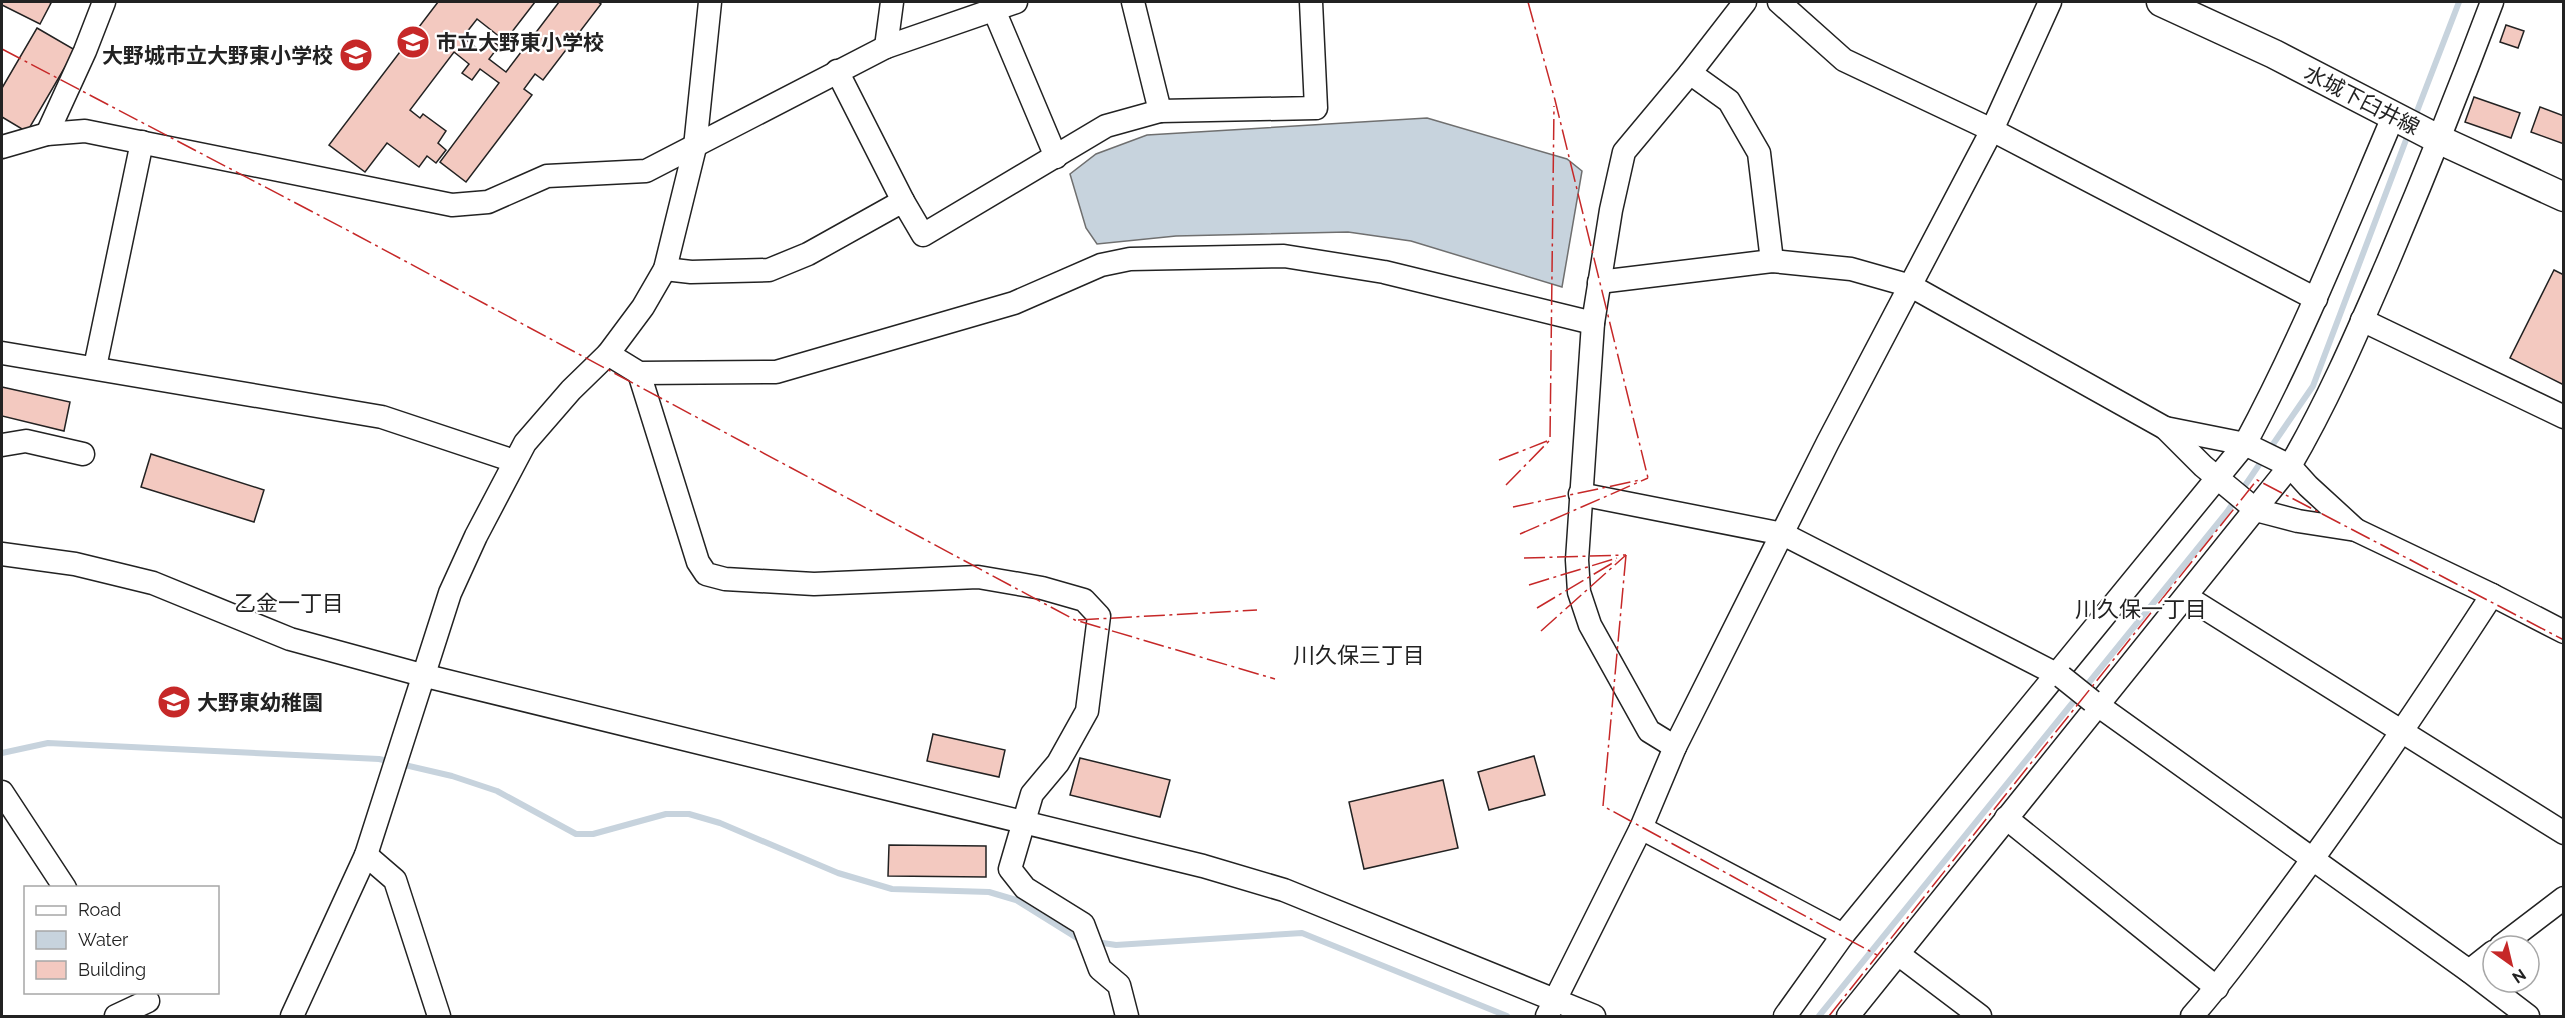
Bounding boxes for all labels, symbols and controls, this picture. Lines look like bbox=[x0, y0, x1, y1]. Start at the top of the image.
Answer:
school or university icon: 市立大野東小学校 bbox=[395, 24, 431, 60]
place label: 市立大野東小学校 bbox=[436, 30, 604, 55]
school or university icon: 大野城市立大野東小学校 bbox=[338, 37, 374, 73]
place label: 大野城市立大野東小学校 bbox=[102, 43, 333, 68]
street label: 水城下臼井線 bbox=[2300, 60, 2424, 140]
district label: 乙金一丁目 bbox=[234, 590, 344, 616]
district label: 川久保一丁目 bbox=[2075, 596, 2207, 622]
district label: 川久保三丁目 bbox=[1293, 642, 1425, 668]
school or university icon: 大野東幼稚園 bbox=[156, 684, 192, 720]
place label: 大野東幼稚園 bbox=[197, 690, 323, 715]
legend bbox=[24, 886, 219, 994]
text: Road bbox=[78, 899, 121, 920]
text: Water bbox=[78, 929, 129, 950]
north arrow bbox=[2481, 934, 2541, 994]
text: Building bbox=[78, 959, 146, 980]
text: N bbox=[2509, 965, 2529, 987]

